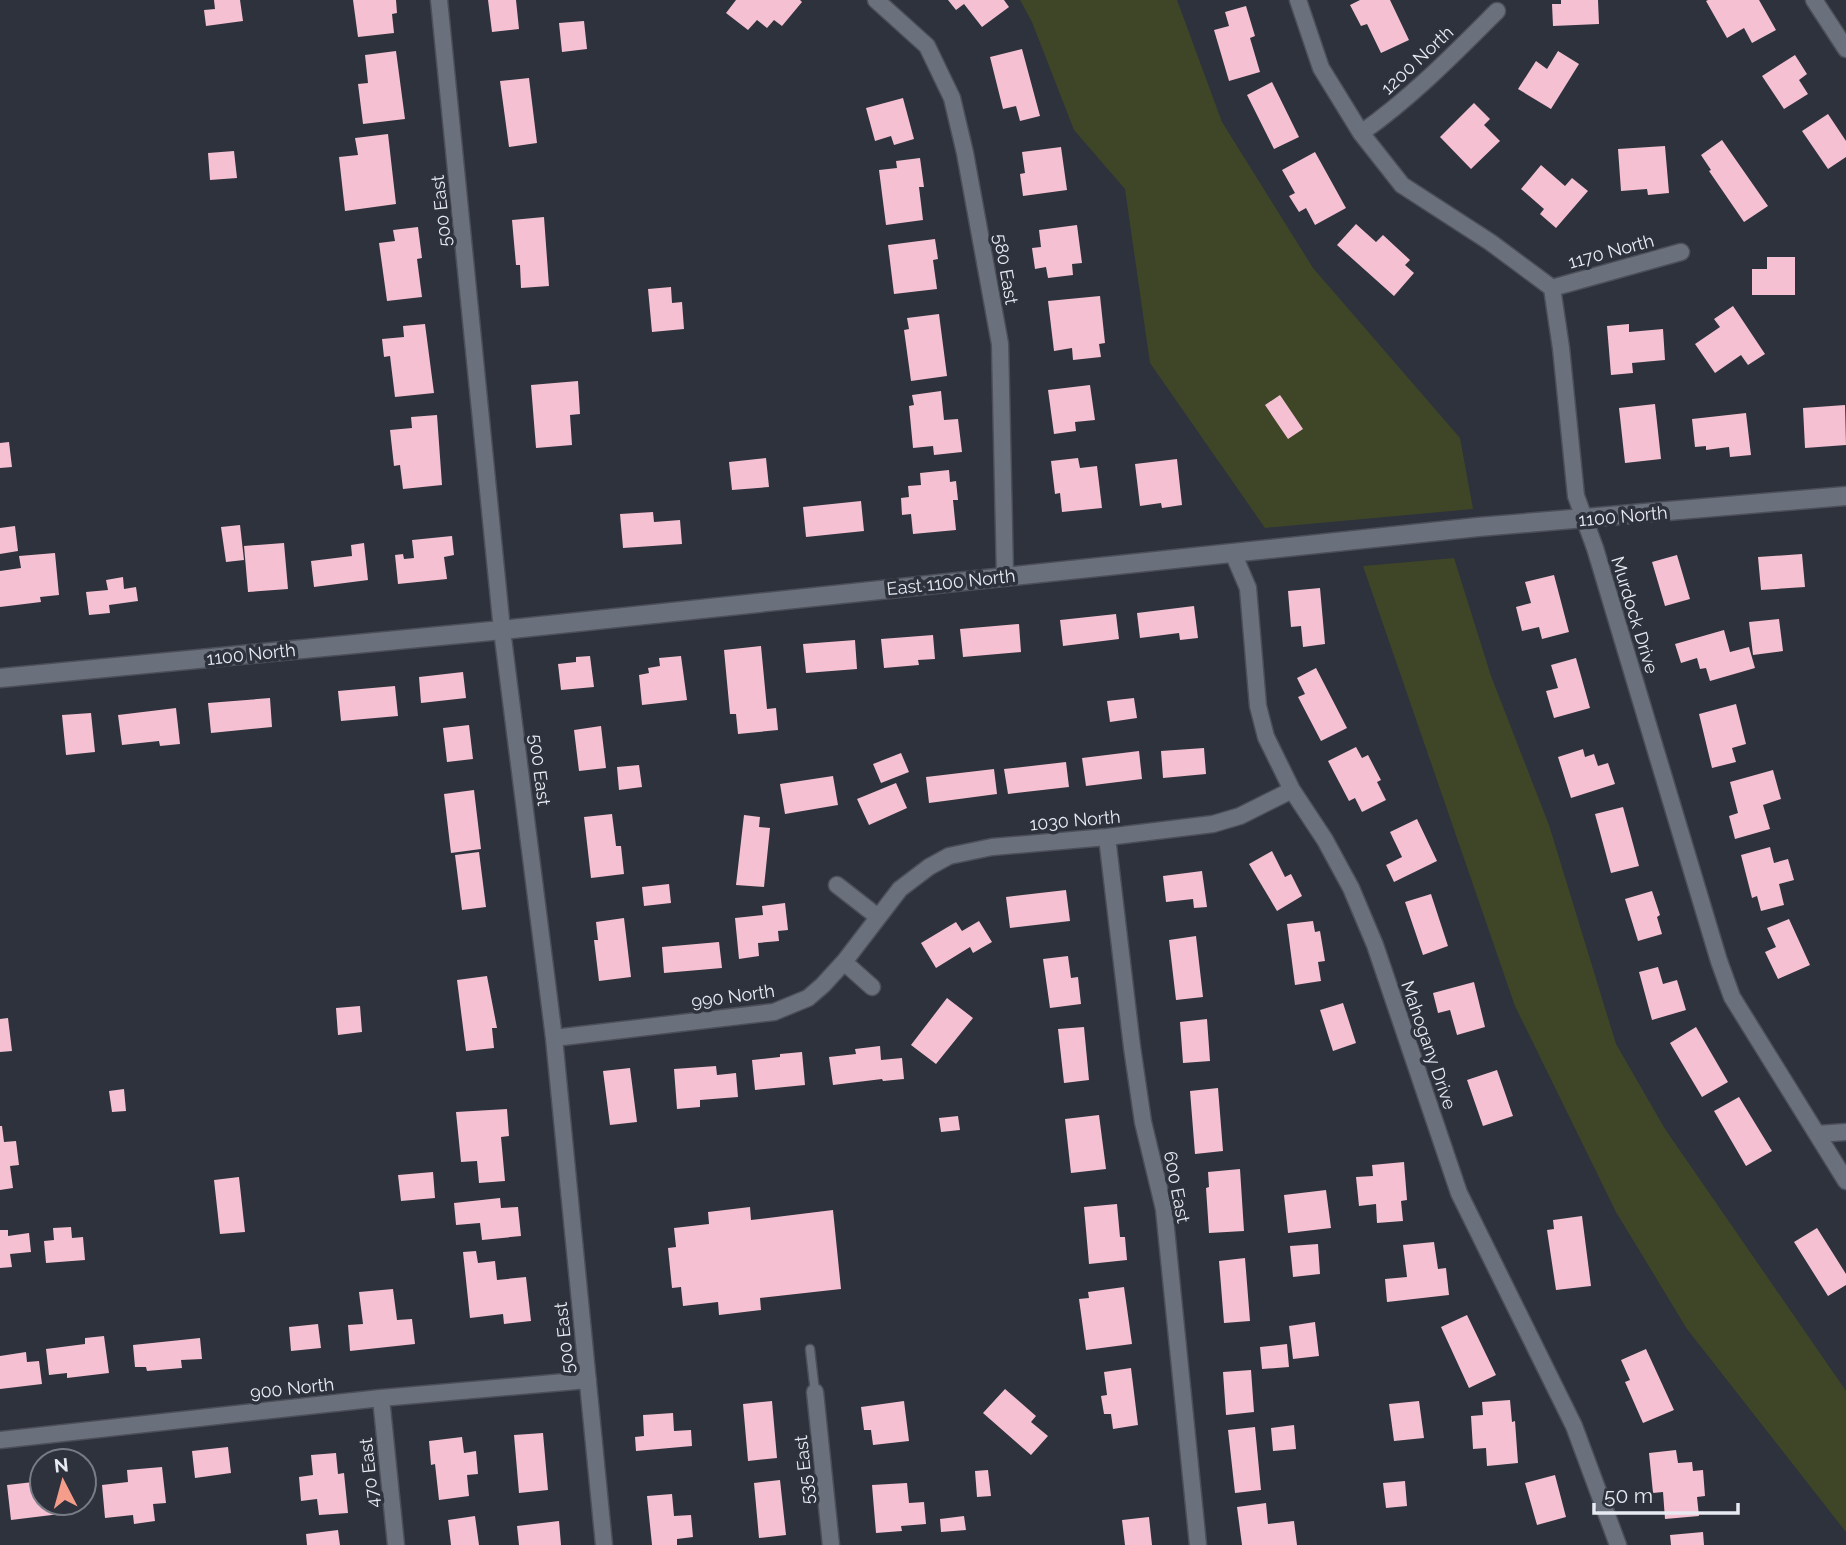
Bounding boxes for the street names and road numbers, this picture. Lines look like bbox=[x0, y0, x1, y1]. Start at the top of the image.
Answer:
street label: 1200 North bbox=[1377, 21, 1457, 99]
street label: 500 East bbox=[427, 174, 455, 248]
street label: 1170 North bbox=[1566, 229, 1656, 273]
street label: 580 East bbox=[989, 232, 1023, 306]
street label: 1100 North bbox=[1578, 502, 1668, 530]
street label: Murdock Drive bbox=[1607, 554, 1663, 677]
street label: East 1100 North bbox=[886, 565, 1016, 599]
street label: 1100 North bbox=[205, 639, 297, 669]
street label: 500 East bbox=[525, 733, 555, 807]
street label: 1030 North bbox=[1029, 806, 1121, 834]
street label: Mahogany Drive bbox=[1397, 978, 1461, 1113]
street label: 990 North bbox=[690, 980, 776, 1012]
street label: 600 East bbox=[1160, 1149, 1194, 1225]
street label: 500 East bbox=[550, 1301, 578, 1375]
street label: 900 North bbox=[249, 1373, 335, 1403]
street label: 535 East bbox=[790, 1434, 818, 1506]
street label: 470 East bbox=[355, 1437, 383, 1509]

